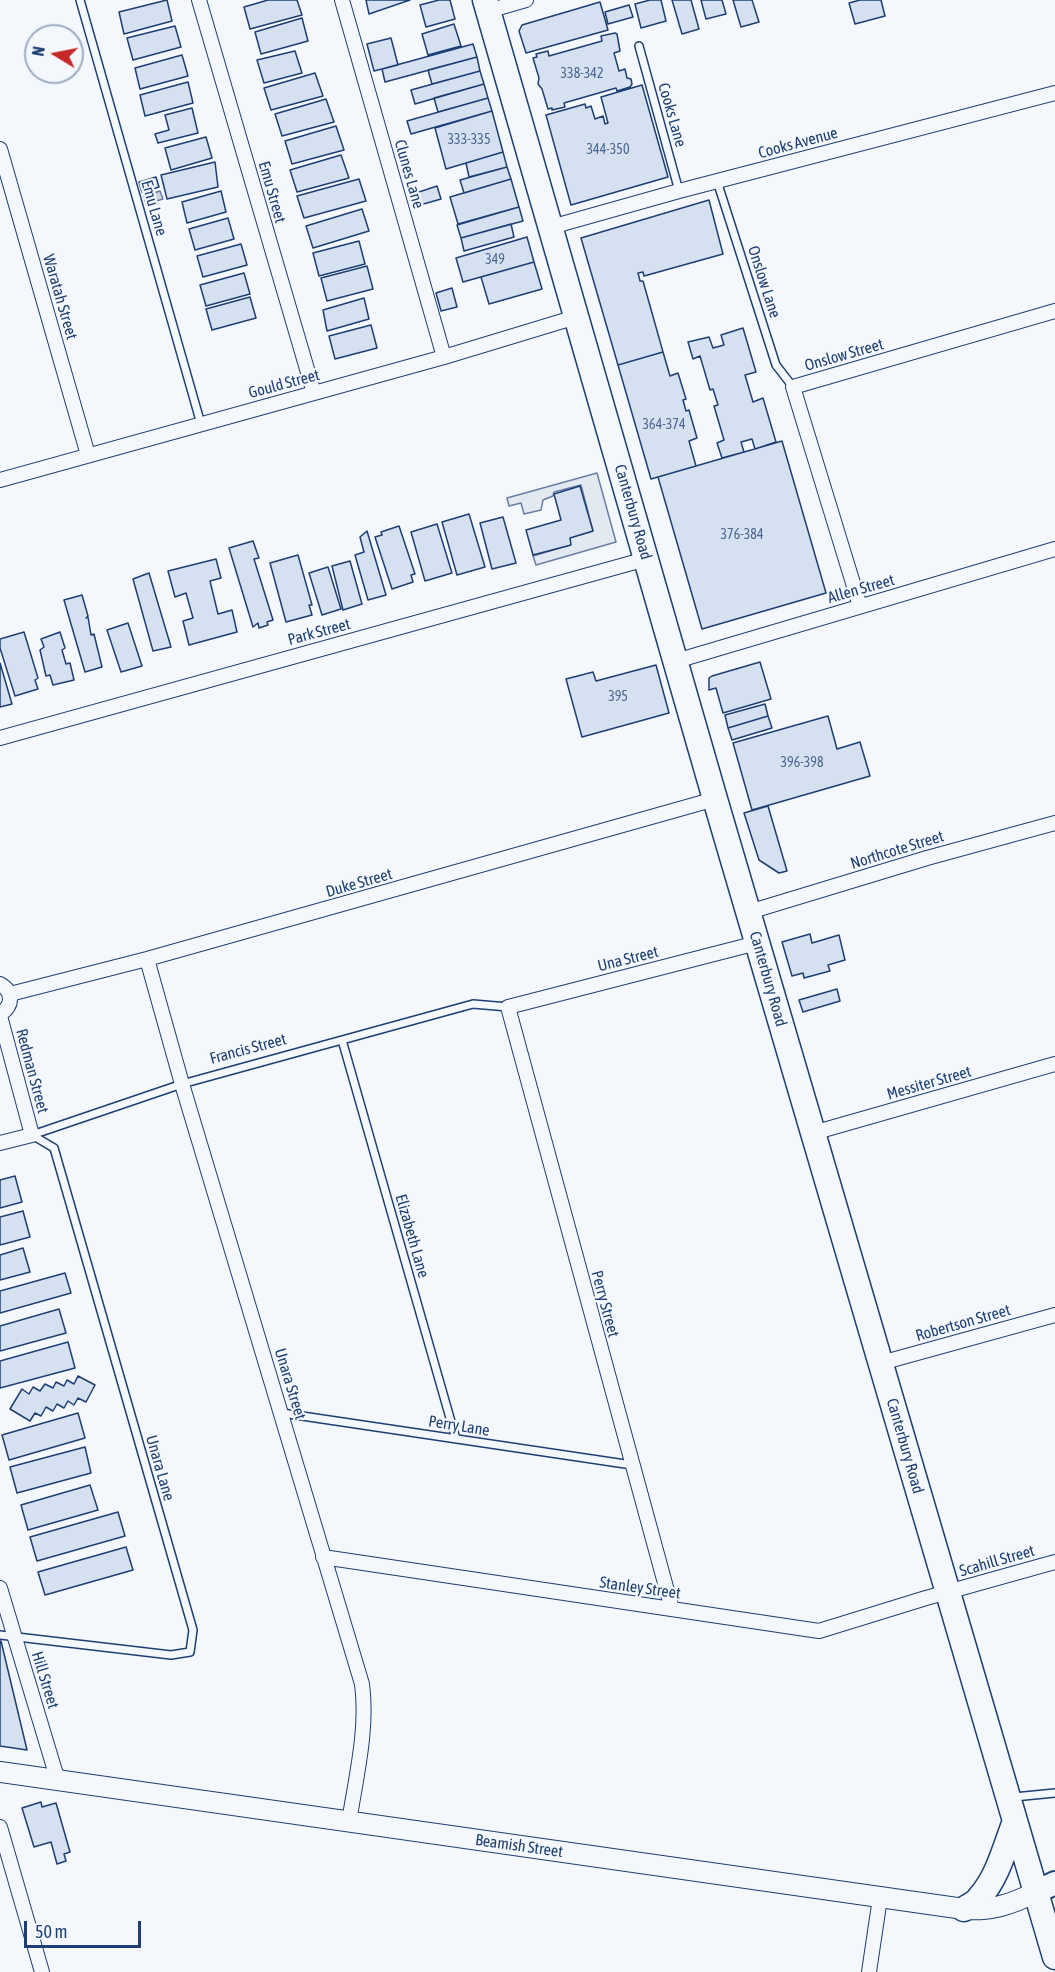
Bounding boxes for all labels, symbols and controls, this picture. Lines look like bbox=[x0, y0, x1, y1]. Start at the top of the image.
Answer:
north arrow bbox=[24, 24, 84, 84]
text: N bbox=[29, 45, 48, 57]
house number: 338-342 bbox=[561, 66, 603, 82]
street label: Cooks Lane bbox=[654, 81, 690, 149]
street label: Cooks Avenue bbox=[756, 123, 840, 163]
house number: 333-335 bbox=[448, 132, 490, 148]
street label: Clunes Lane bbox=[390, 137, 428, 211]
house number: 344-350 bbox=[587, 142, 629, 158]
street label: Emu Street bbox=[254, 159, 290, 225]
street label: Emu Lane bbox=[137, 178, 171, 238]
street label: Onslow Lane bbox=[743, 244, 785, 320]
street label: Waratah Street bbox=[39, 252, 81, 342]
house number: 349 bbox=[485, 252, 505, 268]
street label: Onslow Street bbox=[802, 335, 886, 375]
street label: Gould Street bbox=[246, 365, 322, 403]
house number: 364-374 bbox=[643, 417, 685, 433]
street label: Canterbury Road bbox=[610, 462, 656, 562]
house number: 376-384 bbox=[721, 527, 763, 543]
street label: Allen Street bbox=[825, 570, 897, 608]
street label: Park Street bbox=[286, 614, 352, 650]
house number: 395 bbox=[608, 689, 628, 705]
house number: 396-398 bbox=[781, 755, 823, 771]
street label: Northcote Street bbox=[848, 827, 946, 873]
street label: Duke Street bbox=[324, 864, 394, 902]
street label: Canterbury Road bbox=[745, 929, 791, 1029]
street label: Una Street bbox=[596, 942, 660, 976]
street label: Redman Street bbox=[11, 1027, 53, 1115]
street label: Francis Street bbox=[208, 1030, 288, 1068]
street label: Messiter Street bbox=[885, 1062, 973, 1104]
street label: Elizabeth Lane bbox=[391, 1192, 433, 1280]
street label: Perry Street bbox=[587, 1269, 623, 1339]
street label: Robertson Street bbox=[913, 1300, 1013, 1346]
street label: Unara Street bbox=[270, 1346, 310, 1422]
street label: Canterbury Road bbox=[882, 1396, 928, 1496]
street label: Perry Lane bbox=[427, 1412, 491, 1440]
street label: Unara Lane bbox=[141, 1433, 179, 1503]
street label: Scahill Street bbox=[957, 1541, 1037, 1581]
street label: Stanley Street bbox=[598, 1573, 682, 1603]
street label: Hill Street bbox=[27, 1649, 63, 1711]
street label: Beamish Street bbox=[474, 1830, 564, 1862]
scale bar bbox=[27, 1909, 144, 1947]
text: 50 m bbox=[35, 1921, 67, 1942]

